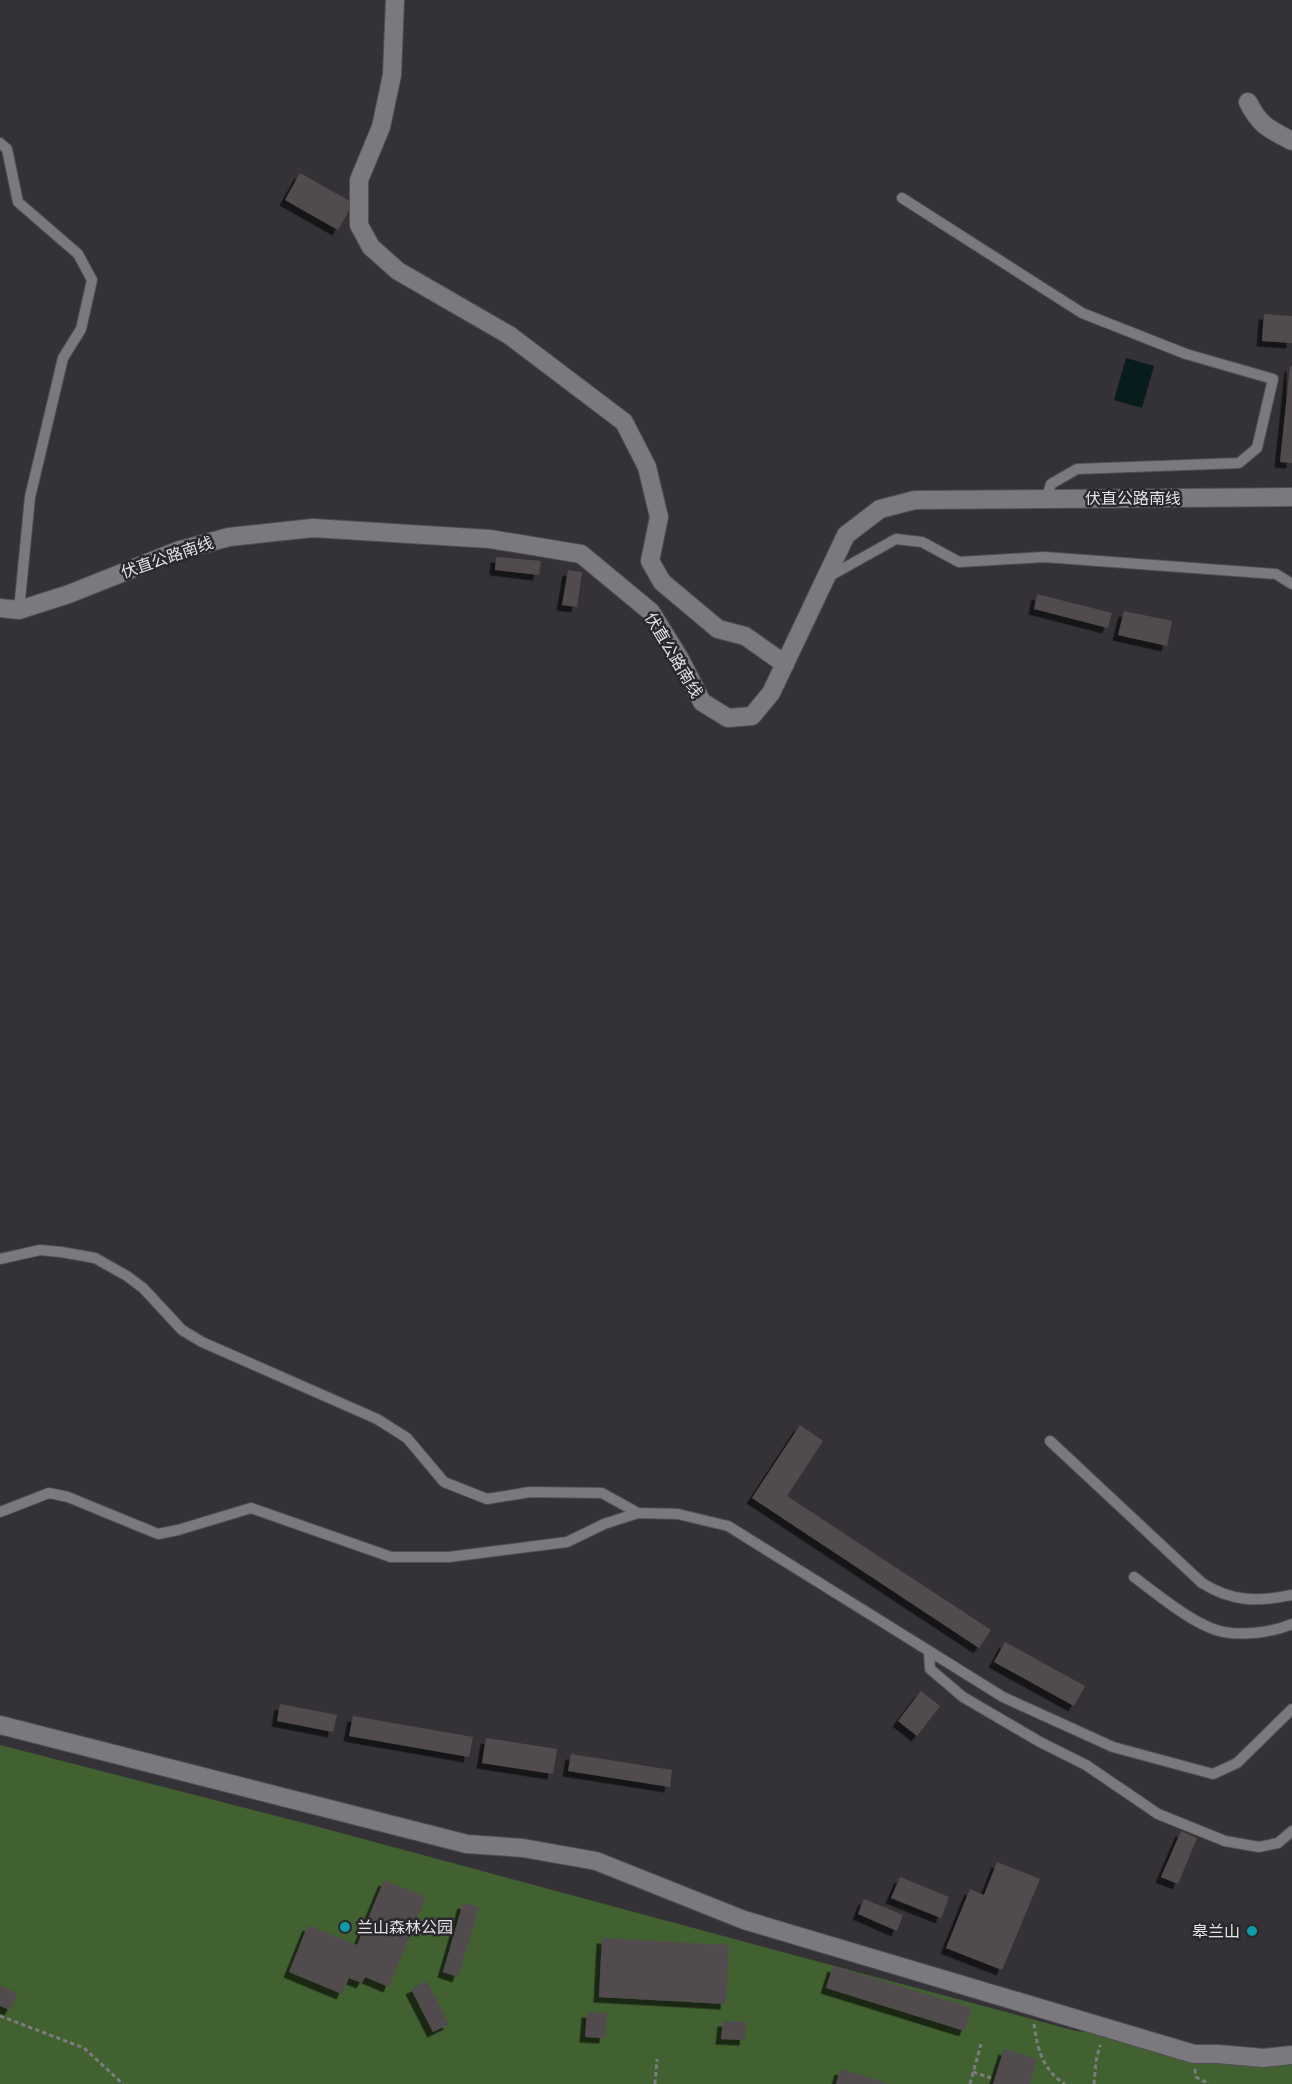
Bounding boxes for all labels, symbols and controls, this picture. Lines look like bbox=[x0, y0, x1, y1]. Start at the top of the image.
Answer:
street label: 伏直公路南线 bbox=[1085, 488, 1181, 508]
street label: 伏直公路南线 bbox=[118, 532, 216, 582]
street label: 伏直公路南线 bbox=[641, 609, 707, 701]
place label: 兰山森林公园 bbox=[357, 1917, 453, 1937]
marker: 兰山森林公园 bbox=[338, 1920, 352, 1934]
place label: 皋兰山 bbox=[1192, 1921, 1240, 1941]
marker: 皋兰山 bbox=[1245, 1924, 1259, 1938]

